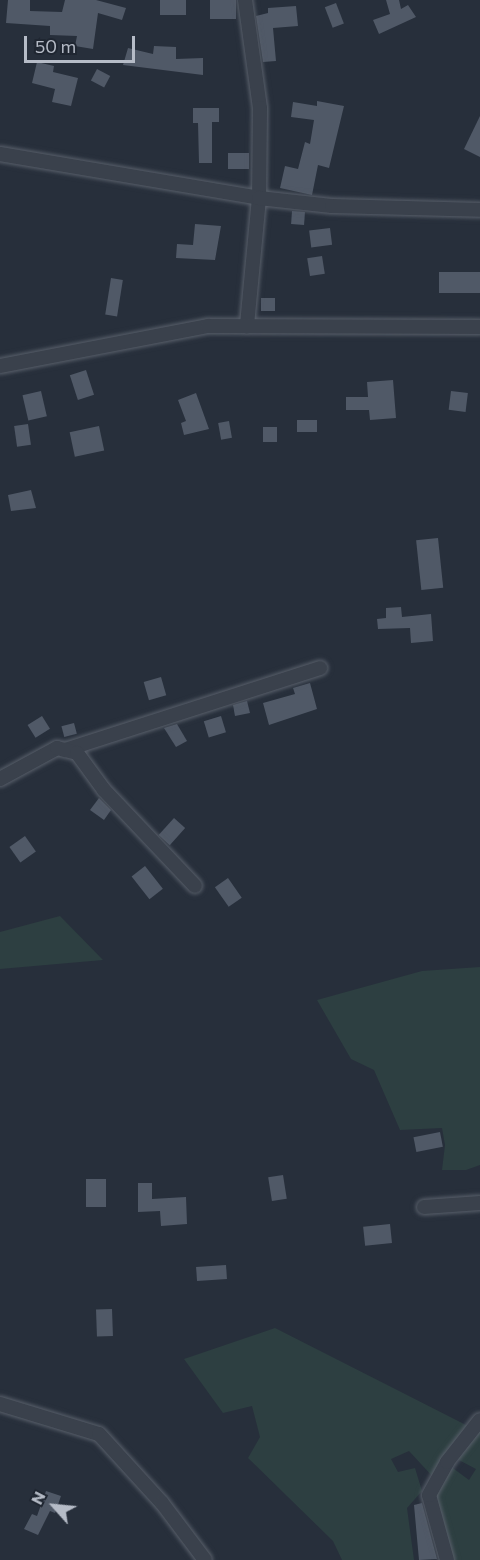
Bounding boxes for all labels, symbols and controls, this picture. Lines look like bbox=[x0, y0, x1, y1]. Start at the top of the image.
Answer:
scale bar bbox=[27, 24, 138, 62]
text: 50 m bbox=[35, 35, 76, 57]
north arrow bbox=[24, 1476, 84, 1536]
text: N bbox=[26, 1488, 49, 1507]

